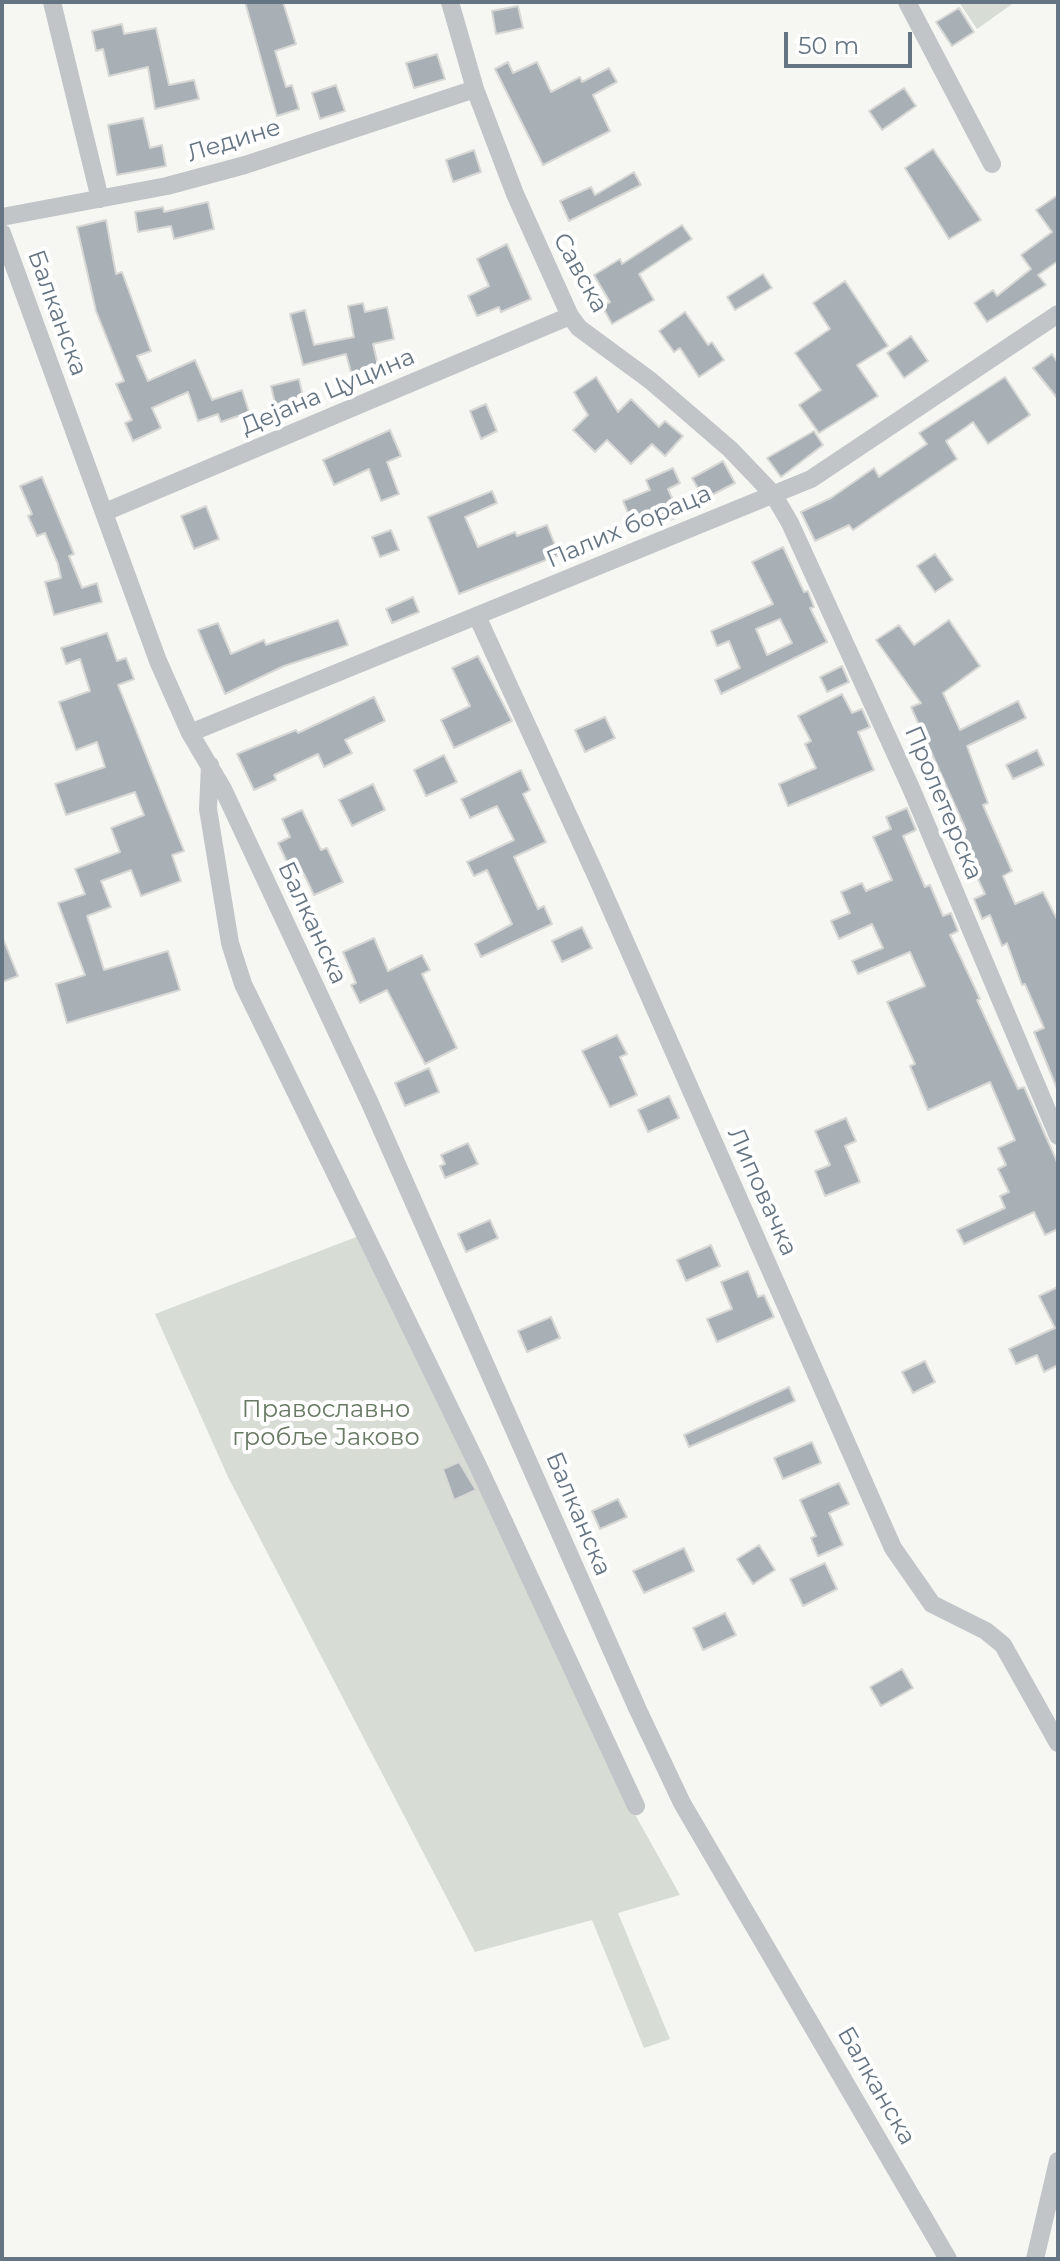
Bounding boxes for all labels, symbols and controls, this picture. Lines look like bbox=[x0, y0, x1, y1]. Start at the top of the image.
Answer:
scale bar bbox=[788, 16, 916, 66]
text: 50 m bbox=[798, 31, 859, 60]
street label: Ледине bbox=[184, 113, 284, 169]
street label: Савска bbox=[546, 228, 614, 318]
street label: Балканска bbox=[21, 246, 93, 380]
street label: Дејана Цуцина bbox=[237, 342, 419, 442]
street label: Палих бораца bbox=[542, 479, 716, 575]
street label: Пролетерска bbox=[898, 722, 988, 884]
street label: Балканска bbox=[271, 857, 353, 989]
street label: Липовачка bbox=[721, 1123, 803, 1261]
park label: Православно гробље Јаково bbox=[232, 1396, 420, 1452]
street label: Балканска bbox=[539, 1448, 617, 1580]
street label: Балканска bbox=[831, 2022, 921, 2150]

